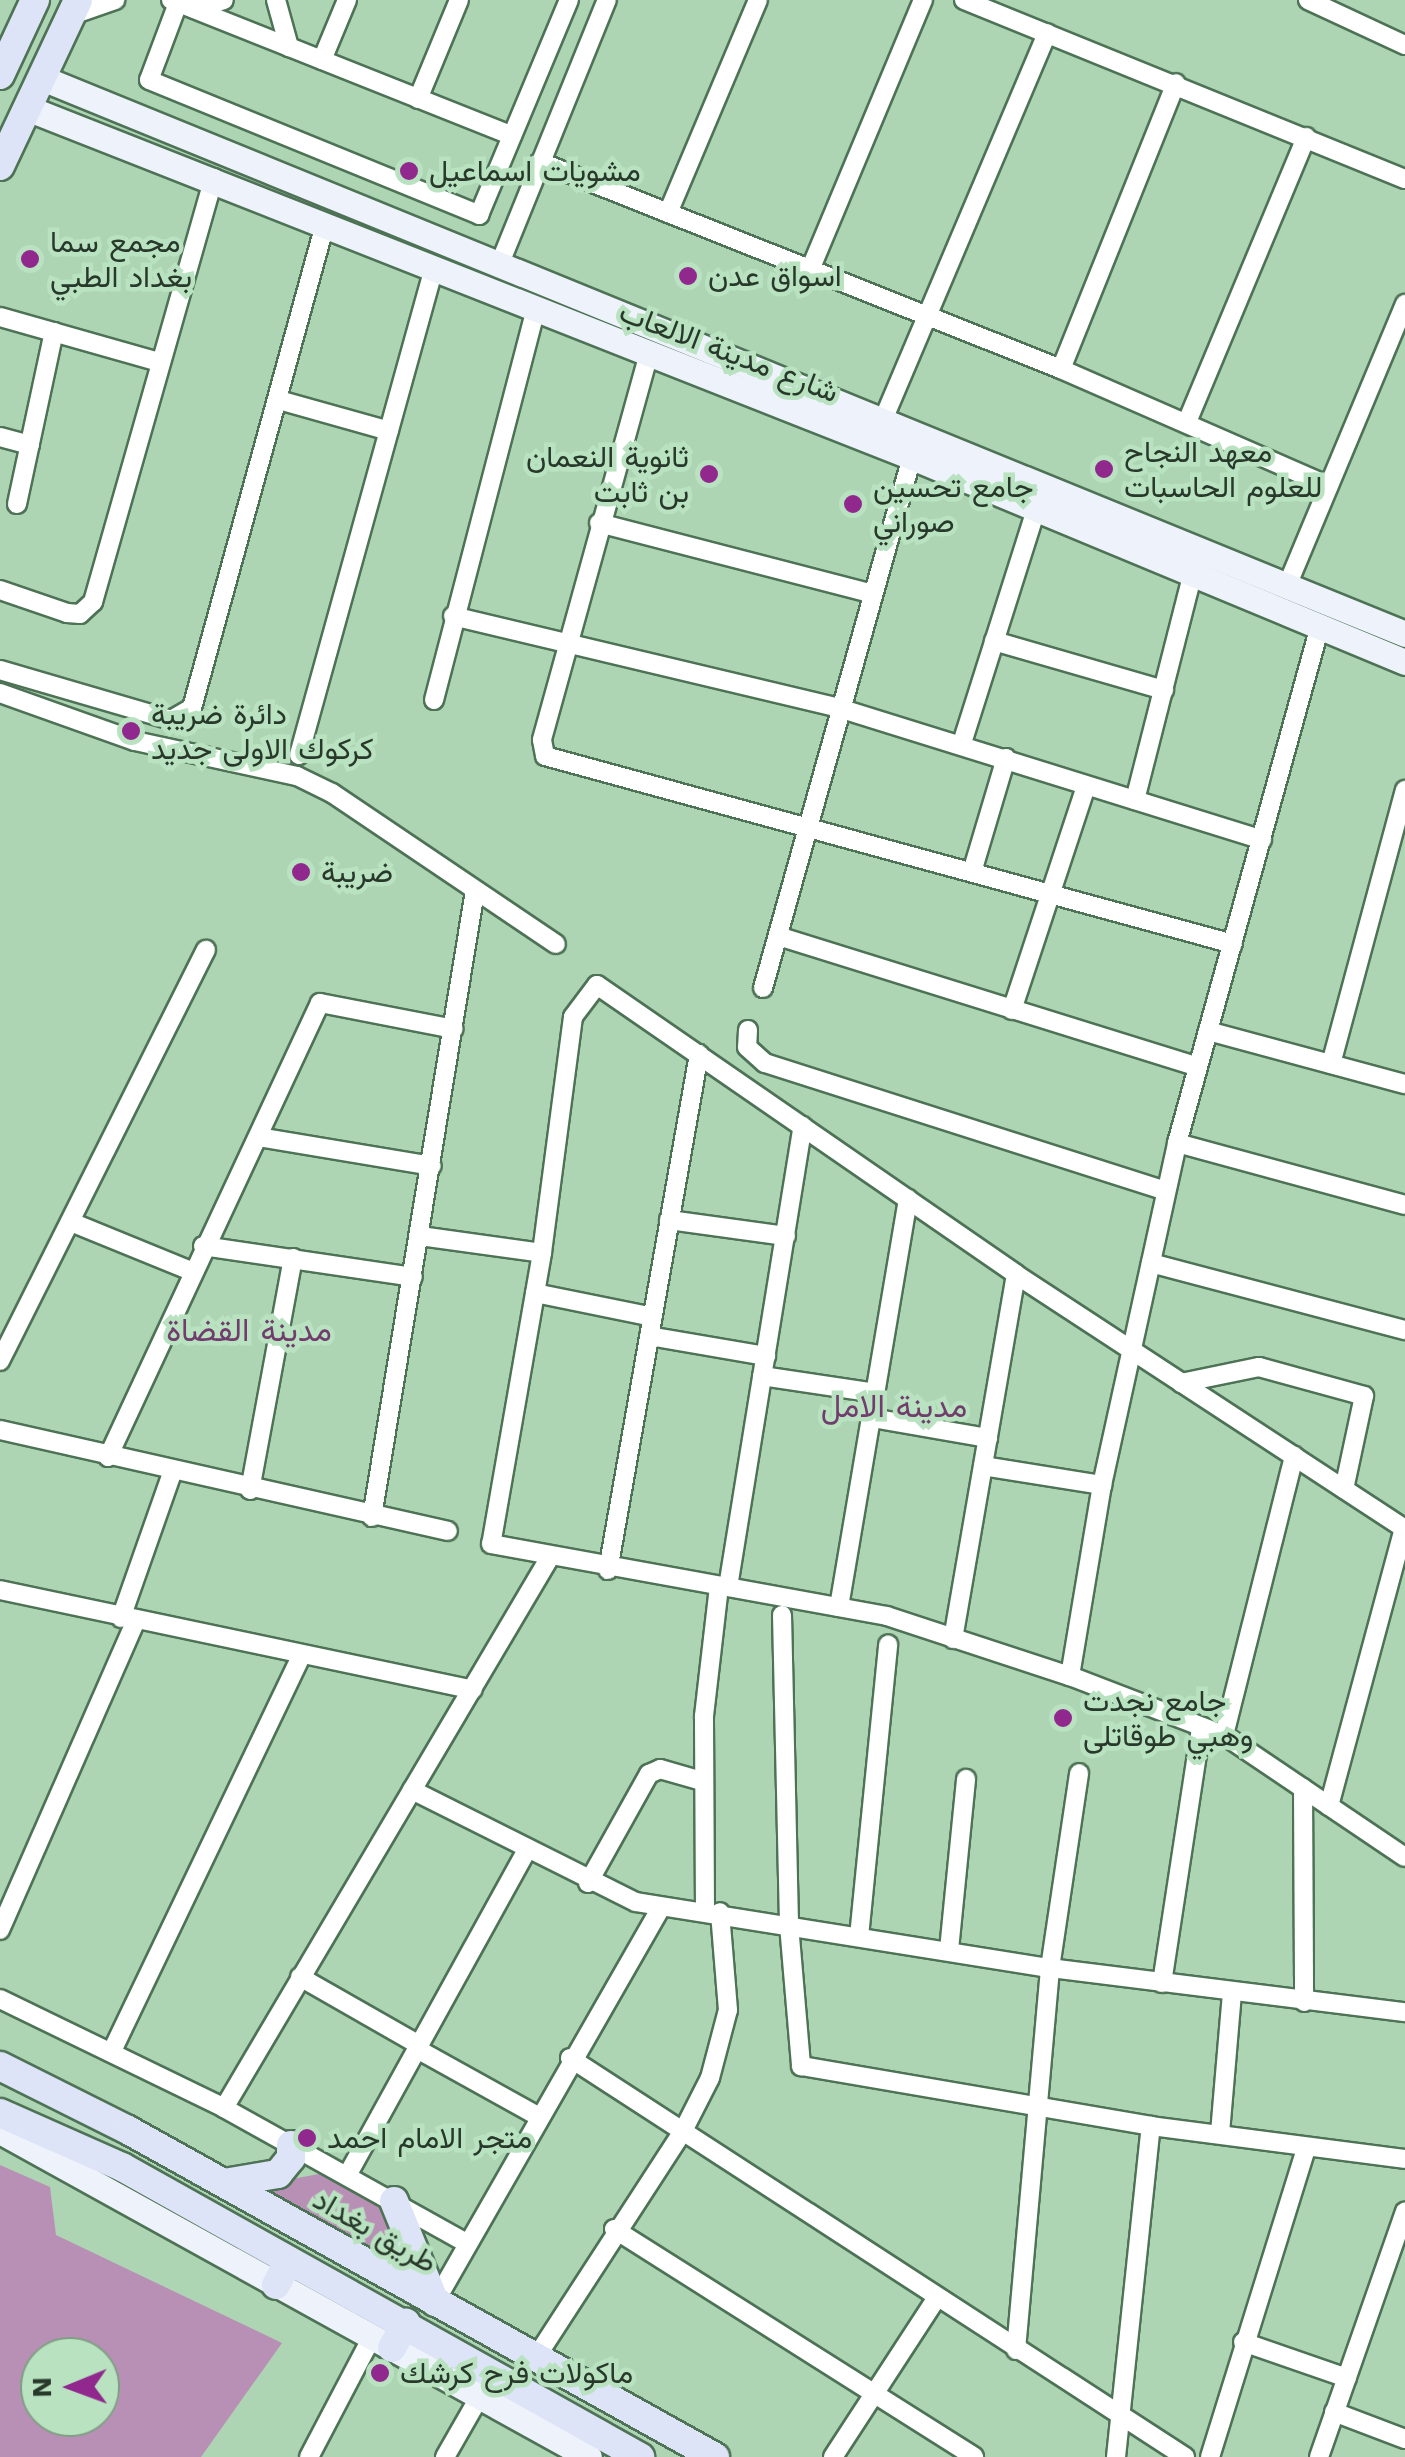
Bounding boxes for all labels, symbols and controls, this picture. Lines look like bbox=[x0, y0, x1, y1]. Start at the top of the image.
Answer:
place label: مشويات اسماعيل bbox=[429, 153, 641, 189]
marker: مشويات اسماعيل bbox=[398, 160, 420, 182]
place label: مجمع سما بغداد الطبي bbox=[50, 224, 192, 294]
marker: مجمع سما بغداد الطبي bbox=[19, 248, 41, 270]
place label: اسواق عدن bbox=[708, 258, 842, 294]
marker: اسواق عدن bbox=[677, 265, 699, 287]
street label: شارع مدينة الالعاب bbox=[614, 294, 844, 410]
place label: معهد النجاح للعلوم الحاسبات bbox=[1124, 434, 1322, 504]
place label: ثانوية النعمان بن ثابت bbox=[526, 439, 689, 510]
marker: معهد النجاح للعلوم الحاسبات bbox=[1093, 458, 1115, 480]
marker: ثانوية النعمان بن ثابت bbox=[698, 463, 720, 485]
place label: جامع تحسين صوراني bbox=[873, 469, 1034, 540]
marker: جامع تحسين صوراني bbox=[842, 493, 864, 515]
place label: دائرة ضريبة كركوك الاولی جدید bbox=[151, 696, 373, 766]
marker: دائرة ضريبة كركوك الاولی جدید bbox=[120, 720, 142, 742]
place label: ضريبة bbox=[321, 854, 393, 890]
marker: ضريبة bbox=[290, 861, 312, 883]
district label: مدينة القضاة bbox=[166, 1311, 332, 1349]
district label: مدينة الامل bbox=[821, 1387, 967, 1425]
place label: جامع نجدت وهبي طوقاتلى bbox=[1083, 1683, 1253, 1754]
marker: جامع نجدت وهبي طوقاتلى bbox=[1052, 1707, 1074, 1729]
place label: متجر الامام احمد bbox=[327, 2120, 532, 2156]
marker: متجر الامام احمد bbox=[296, 2127, 318, 2149]
street label: طريق بغداد bbox=[307, 2181, 443, 2281]
north arrow bbox=[20, 2337, 120, 2437]
place label: ماكولات فرح كرشك bbox=[400, 2355, 633, 2391]
marker: ماكولات فرح كرشك bbox=[369, 2362, 391, 2384]
text: N bbox=[25, 2377, 58, 2398]

